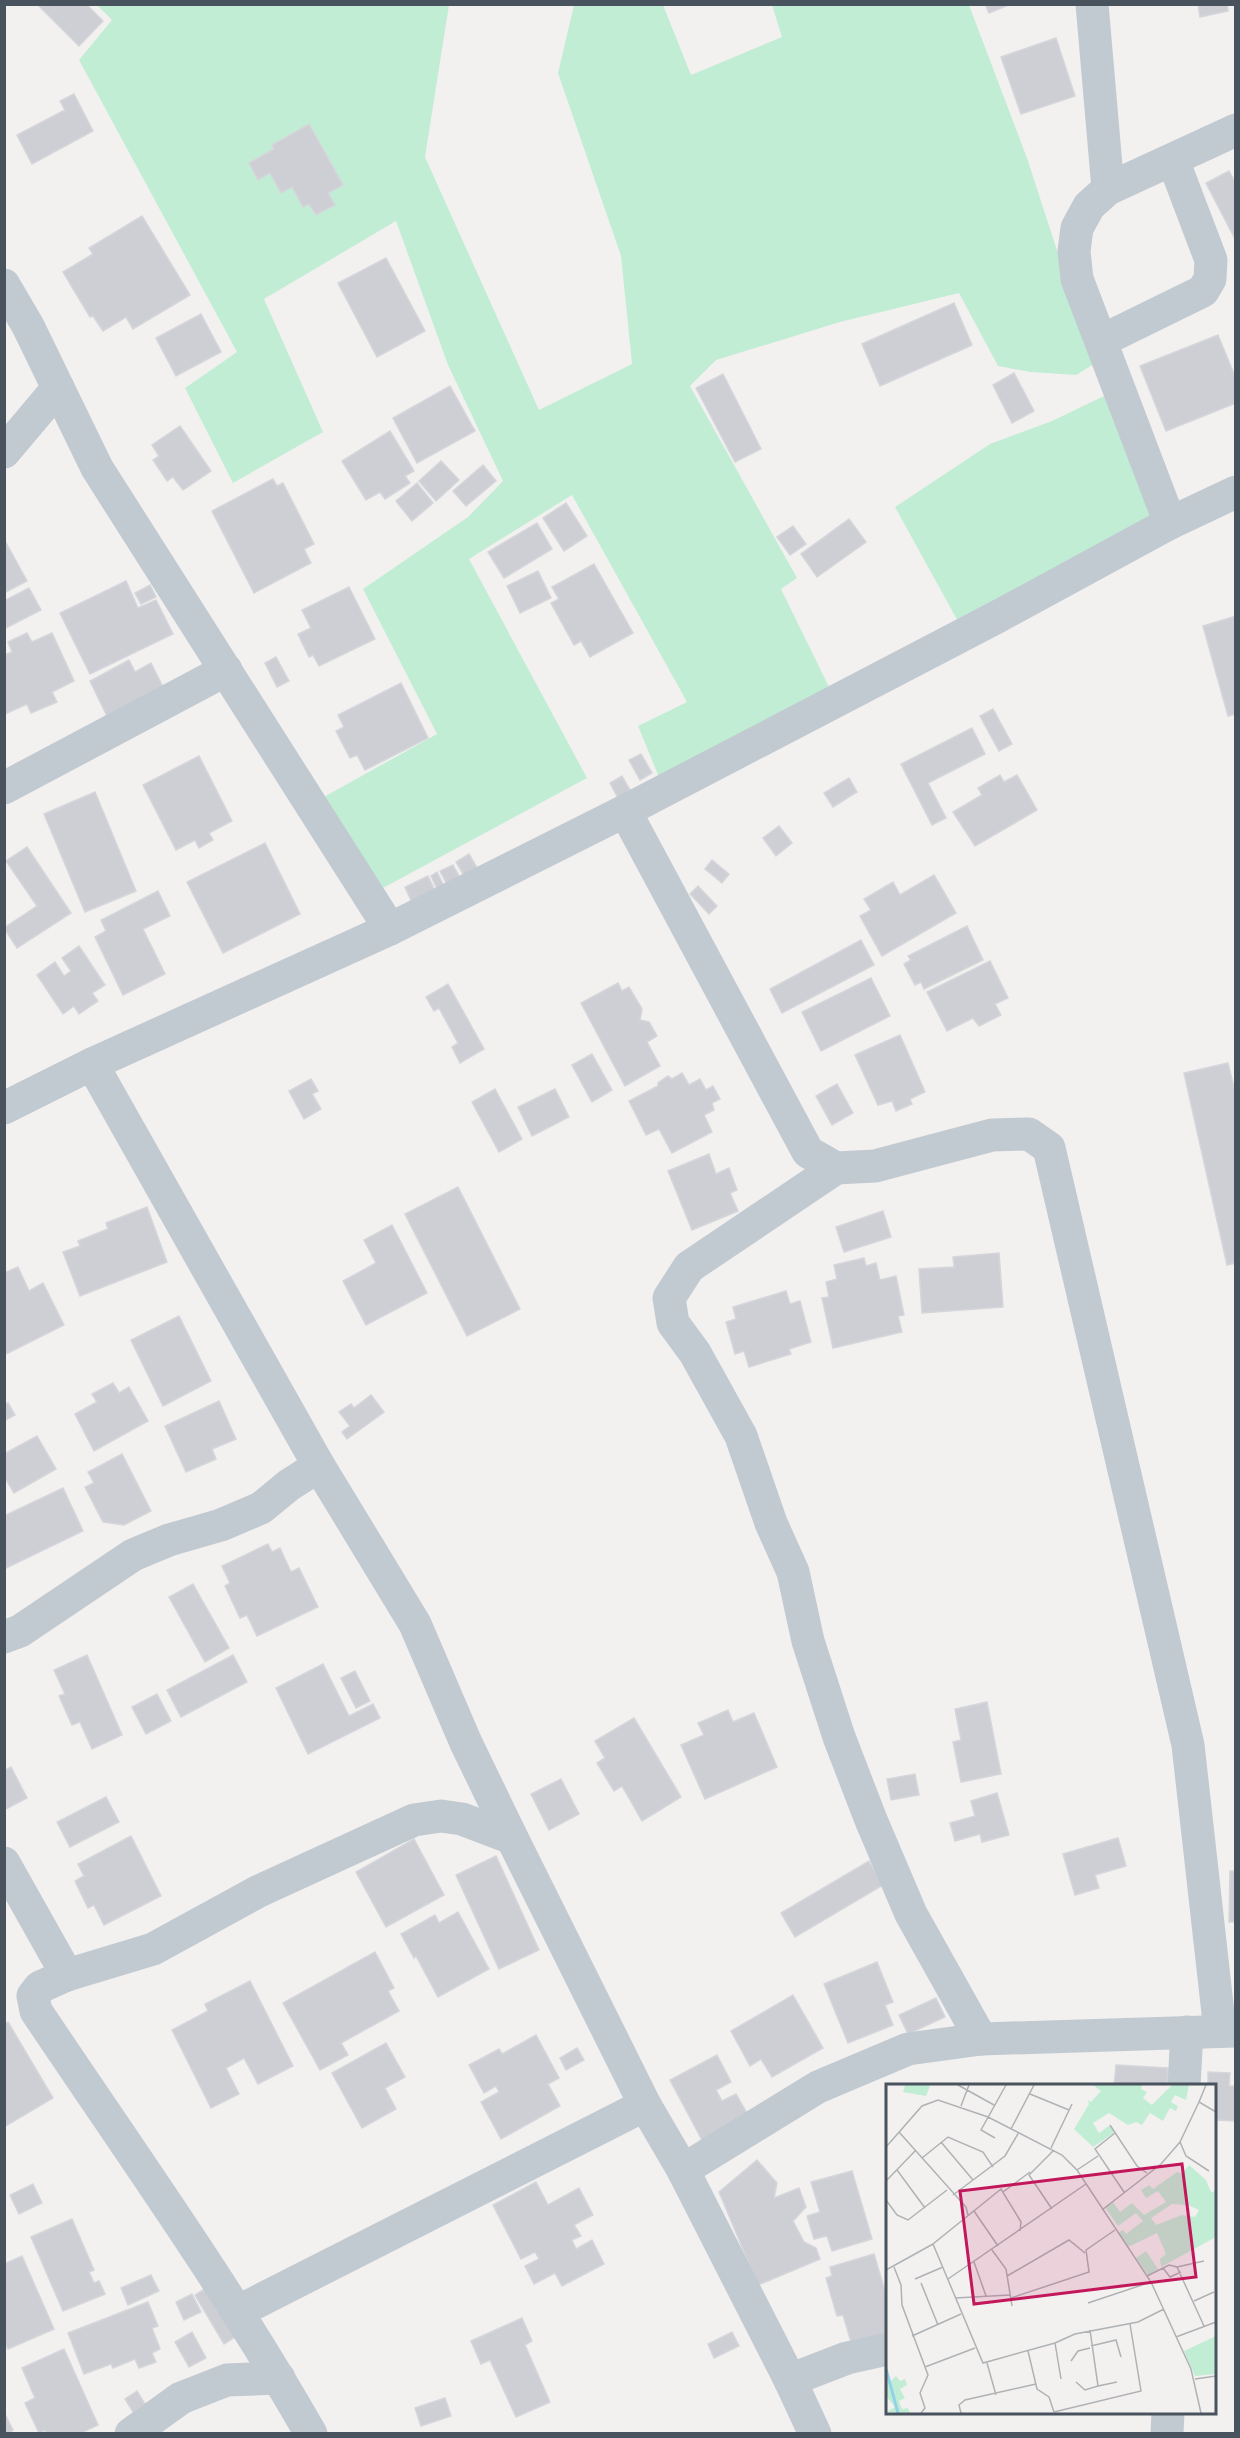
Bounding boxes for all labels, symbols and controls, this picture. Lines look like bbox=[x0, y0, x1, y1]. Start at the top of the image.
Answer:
inset map bbox=[886, 2084, 1216, 2414]

